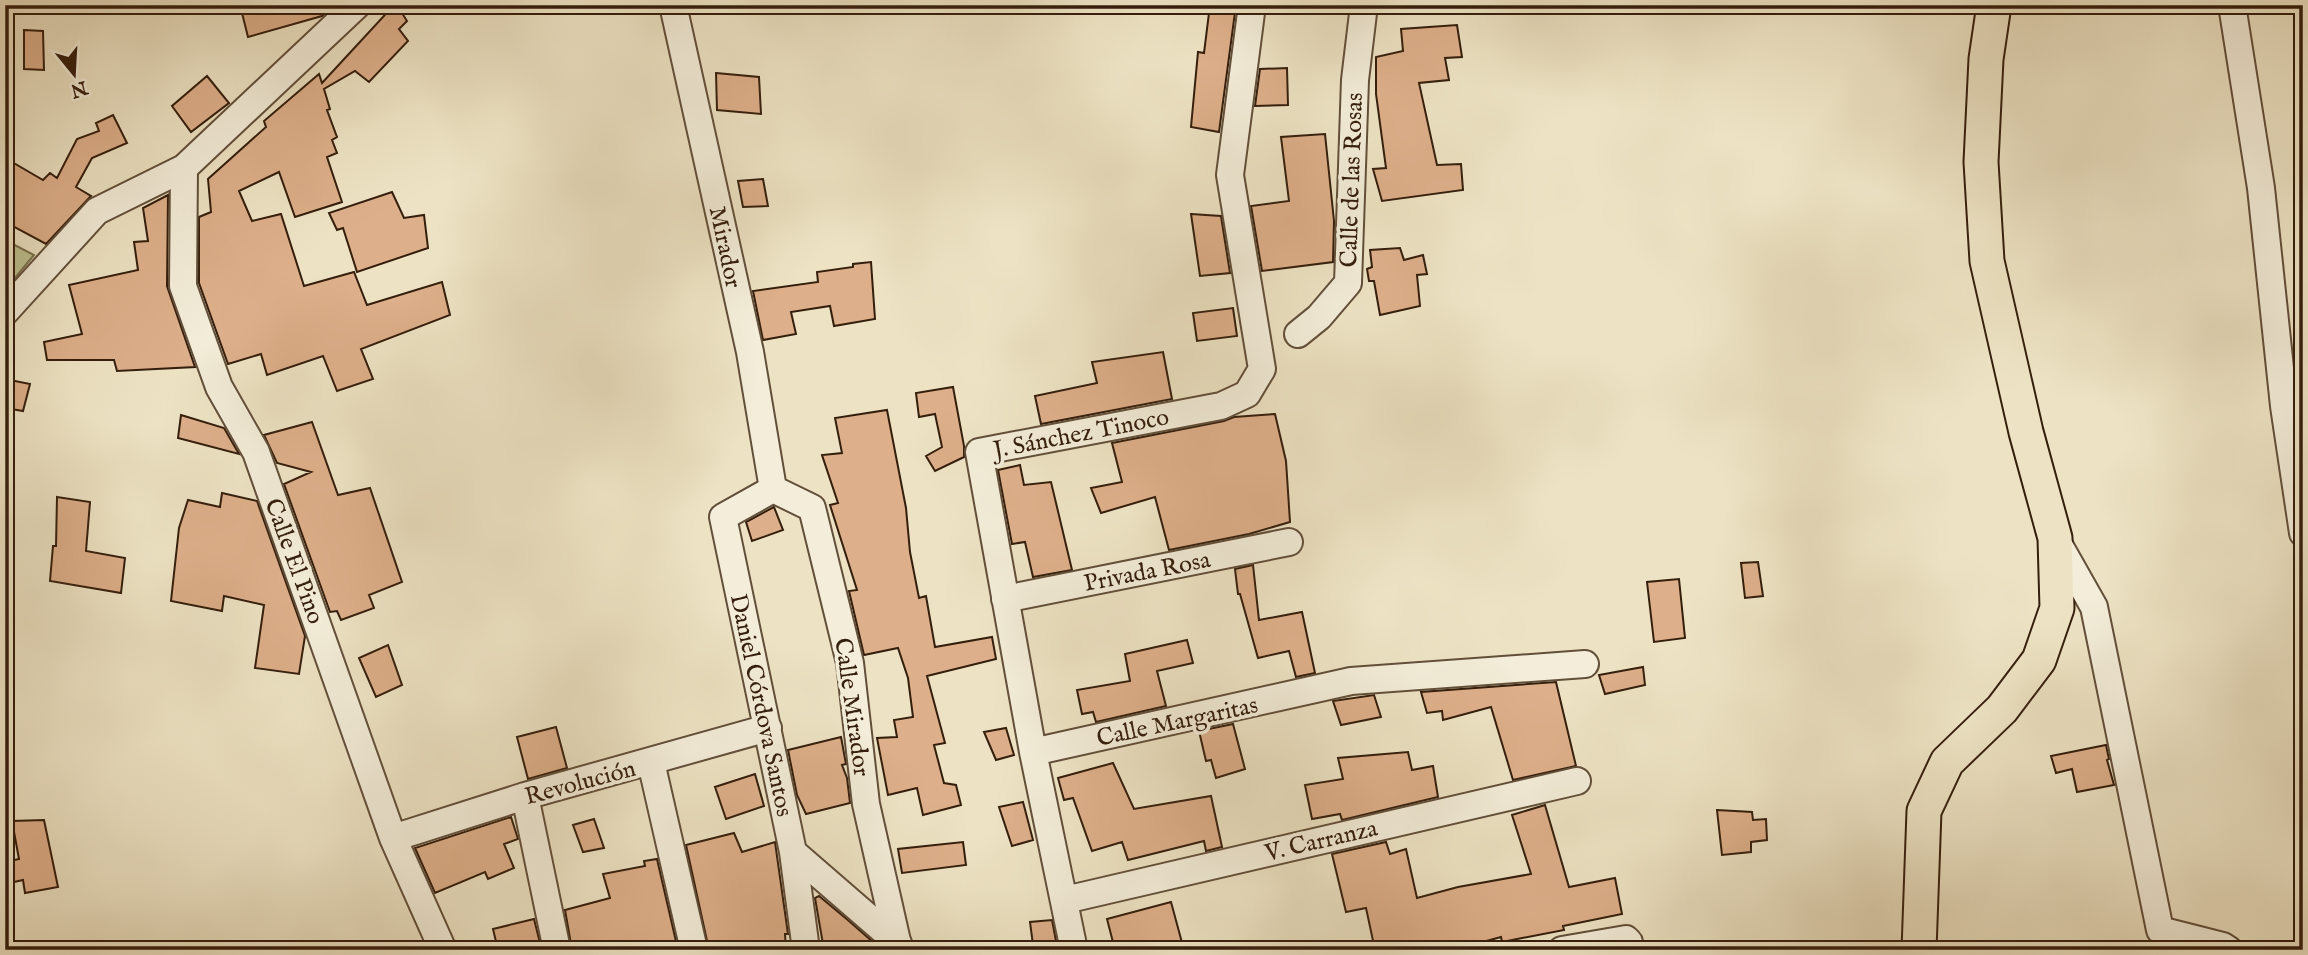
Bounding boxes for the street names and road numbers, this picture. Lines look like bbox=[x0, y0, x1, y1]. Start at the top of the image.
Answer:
street label: Calle de las Rosas bbox=[1334, 92, 1371, 268]
street label: Mirador bbox=[701, 204, 748, 291]
street label: J. Sánchez Tinoco bbox=[988, 402, 1172, 467]
street label: Calle El Pino bbox=[257, 495, 331, 629]
street label: Privada Rosa bbox=[1081, 545, 1214, 600]
street label: Daniel Córdova Santos bbox=[722, 591, 799, 820]
street label: Calle Mirador bbox=[826, 636, 877, 779]
street label: Calle Margaritas bbox=[1094, 690, 1261, 755]
street label: Revolución bbox=[522, 754, 639, 813]
street label: V. Carranza bbox=[1261, 813, 1381, 870]

